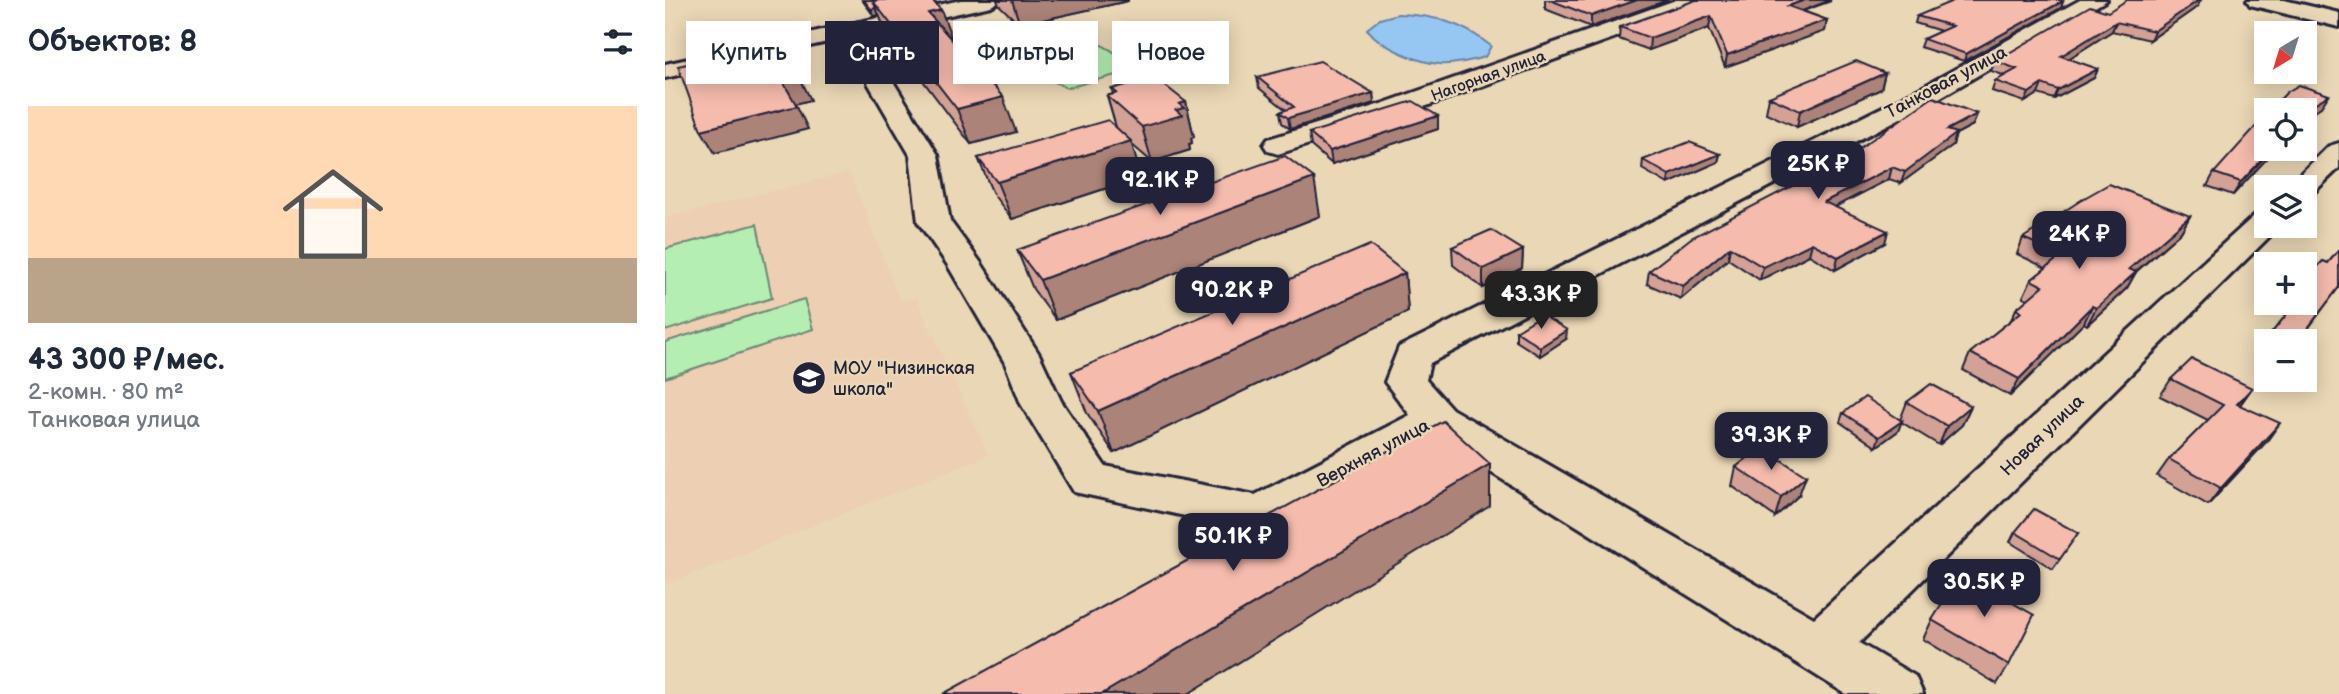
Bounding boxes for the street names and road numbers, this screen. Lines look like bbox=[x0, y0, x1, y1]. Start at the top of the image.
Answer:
street label: Танковая улица bbox=[1882, 41, 2011, 123]
street label: Нагорная улица bbox=[1429, 47, 1549, 106]
street label: Новая улица bbox=[1996, 390, 2089, 480]
street label: Верхняя улица bbox=[1313, 415, 1433, 492]

